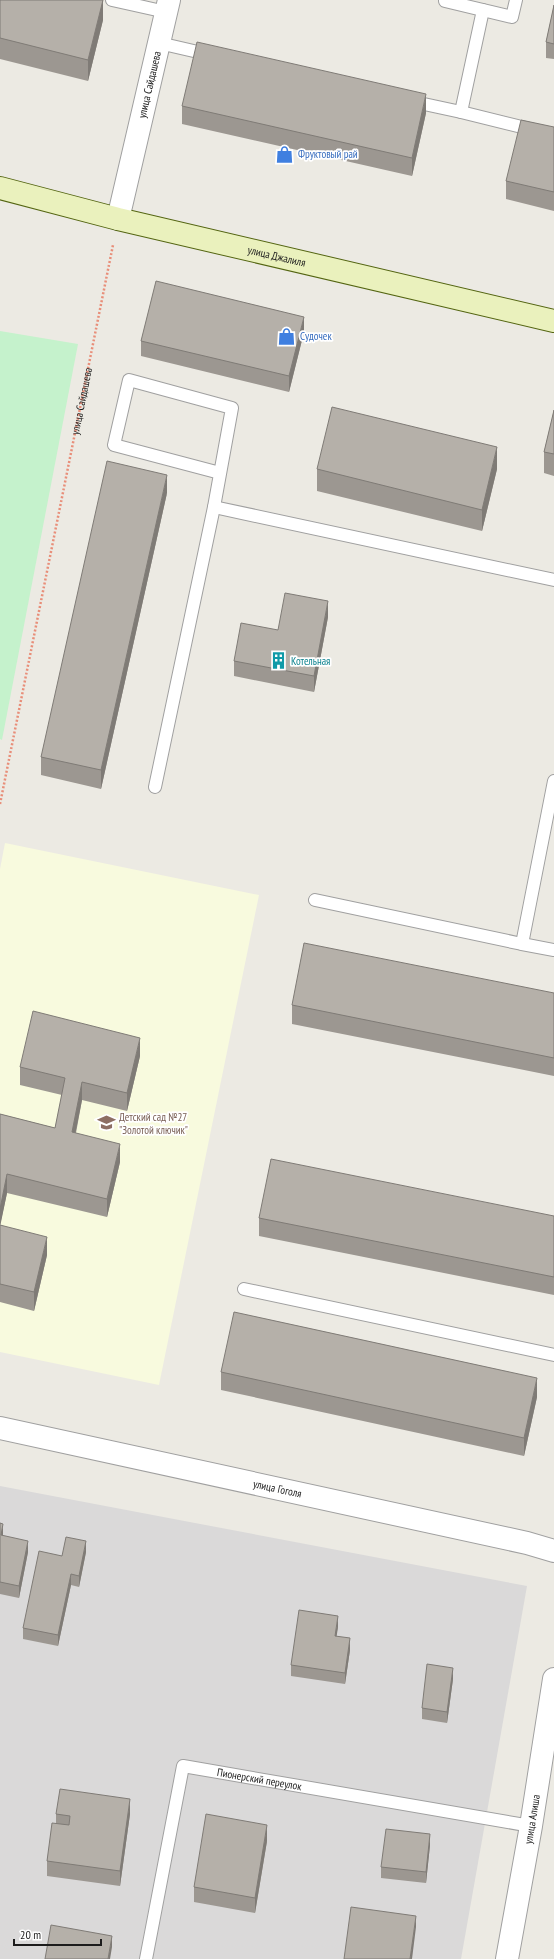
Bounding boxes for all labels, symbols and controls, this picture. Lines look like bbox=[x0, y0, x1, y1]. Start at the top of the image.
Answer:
street label: улица Сайдашева bbox=[135, 50, 164, 120]
shop icon: Фруктовый рай bbox=[275, 144, 295, 164]
place label: Фруктовый рай bbox=[298, 147, 358, 161]
street label: улица Джалиля bbox=[246, 243, 307, 270]
shop icon: Судочек bbox=[277, 326, 297, 346]
place label: Судочек bbox=[300, 329, 332, 343]
street label: улица Сайдашева bbox=[68, 366, 95, 436]
building icon: Котельная bbox=[268, 651, 288, 671]
place label: Котельная bbox=[291, 654, 330, 668]
place label: Детский сад №27 "Золотой ключик" bbox=[119, 1110, 188, 1137]
school or university icon: Детский сад №27 "Золотой ключик" bbox=[96, 1113, 116, 1133]
street label: улица Гоголя bbox=[252, 1476, 303, 1501]
street label: Пионерский переулок bbox=[216, 1765, 304, 1793]
street label: улица Алиша bbox=[521, 1793, 543, 1845]
scale bar bbox=[14, 1921, 101, 1947]
text: 20 m bbox=[20, 1927, 41, 1942]

